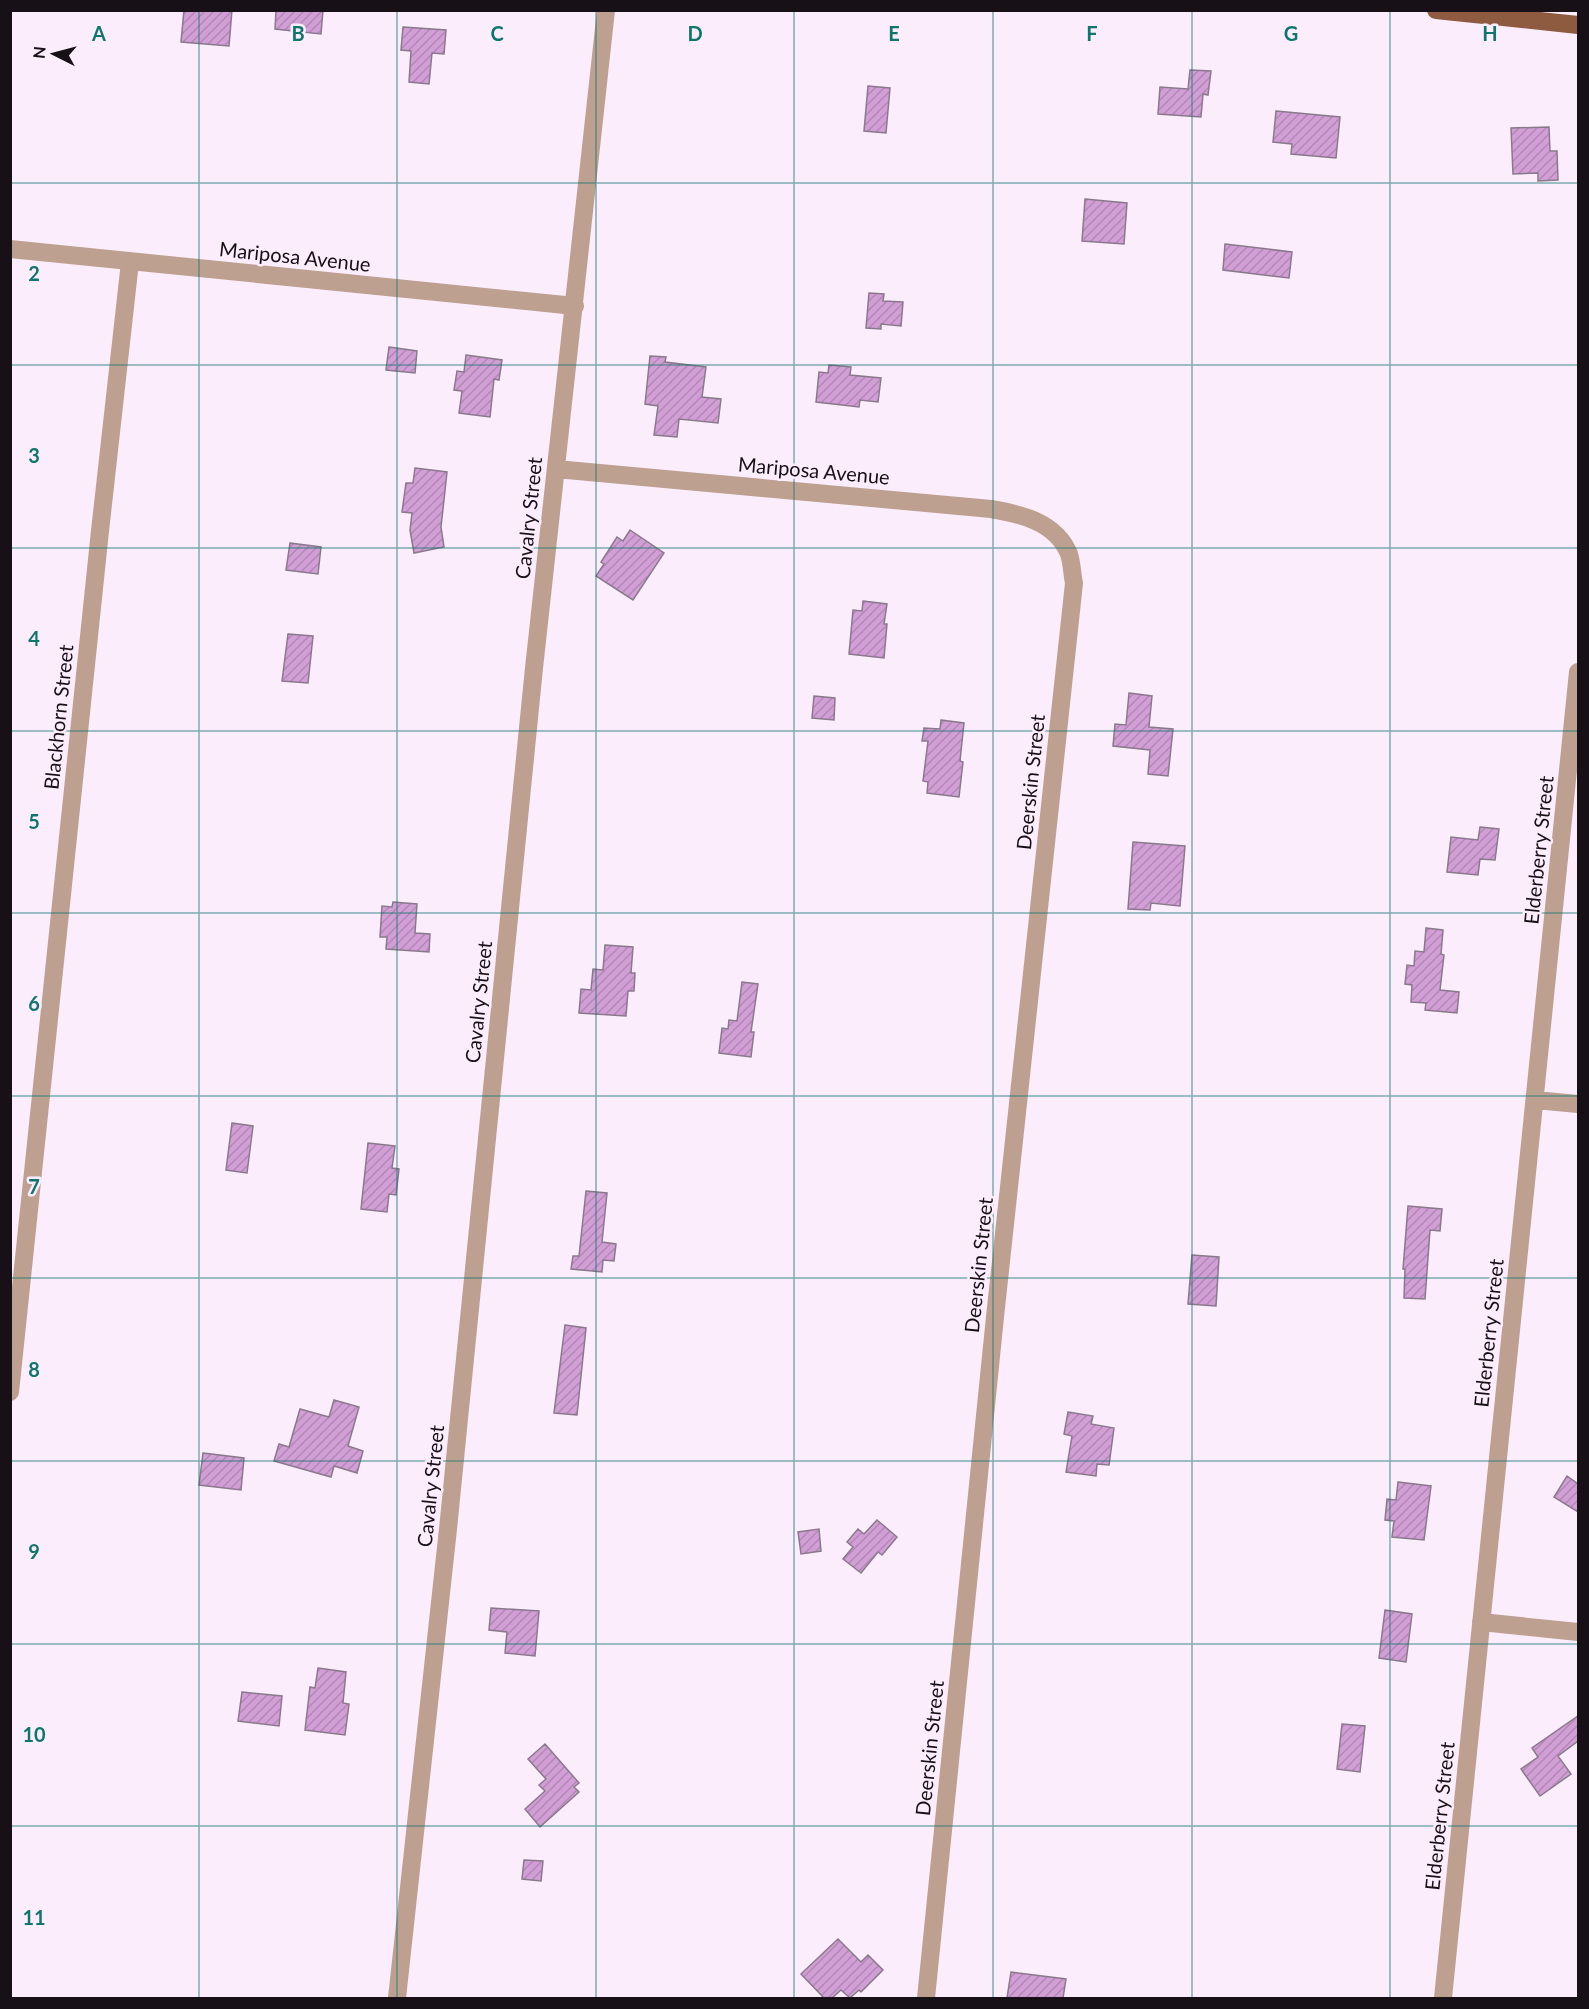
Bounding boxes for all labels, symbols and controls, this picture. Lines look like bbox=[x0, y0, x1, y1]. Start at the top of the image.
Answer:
text: A bbox=[91, 21, 106, 45]
text: B bbox=[291, 21, 305, 45]
text: C bbox=[490, 21, 504, 45]
text: D bbox=[687, 21, 703, 45]
text: E bbox=[888, 21, 900, 45]
text: F bbox=[1086, 21, 1098, 45]
text: G bbox=[1284, 21, 1298, 45]
text: H bbox=[1482, 21, 1498, 45]
north arrow bbox=[24, 24, 84, 84]
text: N bbox=[28, 45, 49, 60]
street label: Mariposa Avenue bbox=[218, 236, 372, 276]
text: 2 bbox=[28, 261, 40, 285]
text: 3 bbox=[28, 443, 40, 467]
street label: Mariposa Avenue bbox=[737, 451, 891, 489]
street label: Cavalry Street bbox=[510, 456, 546, 580]
text: 4 bbox=[28, 626, 40, 650]
street label: Blackhorn Street bbox=[38, 643, 78, 791]
street label: Deerskin Street bbox=[1011, 713, 1049, 851]
street label: Elderberry Street bbox=[1518, 775, 1558, 925]
text: 5 bbox=[28, 809, 40, 833]
street label: Cavalry Street bbox=[460, 940, 496, 1064]
text: 6 bbox=[28, 991, 40, 1015]
text: 7 bbox=[28, 1174, 40, 1198]
street label: Deerskin Street bbox=[959, 1196, 997, 1334]
street label: Elderberry Street bbox=[1468, 1258, 1508, 1408]
text: 8 bbox=[28, 1357, 40, 1381]
street label: Cavalry Street bbox=[412, 1424, 448, 1548]
text: 9 bbox=[28, 1539, 40, 1563]
street label: Deerskin Street bbox=[910, 1679, 948, 1817]
text: 10 bbox=[22, 1722, 46, 1746]
street label: Elderberry Street bbox=[1419, 1741, 1459, 1891]
text: 11 bbox=[22, 1905, 46, 1929]

